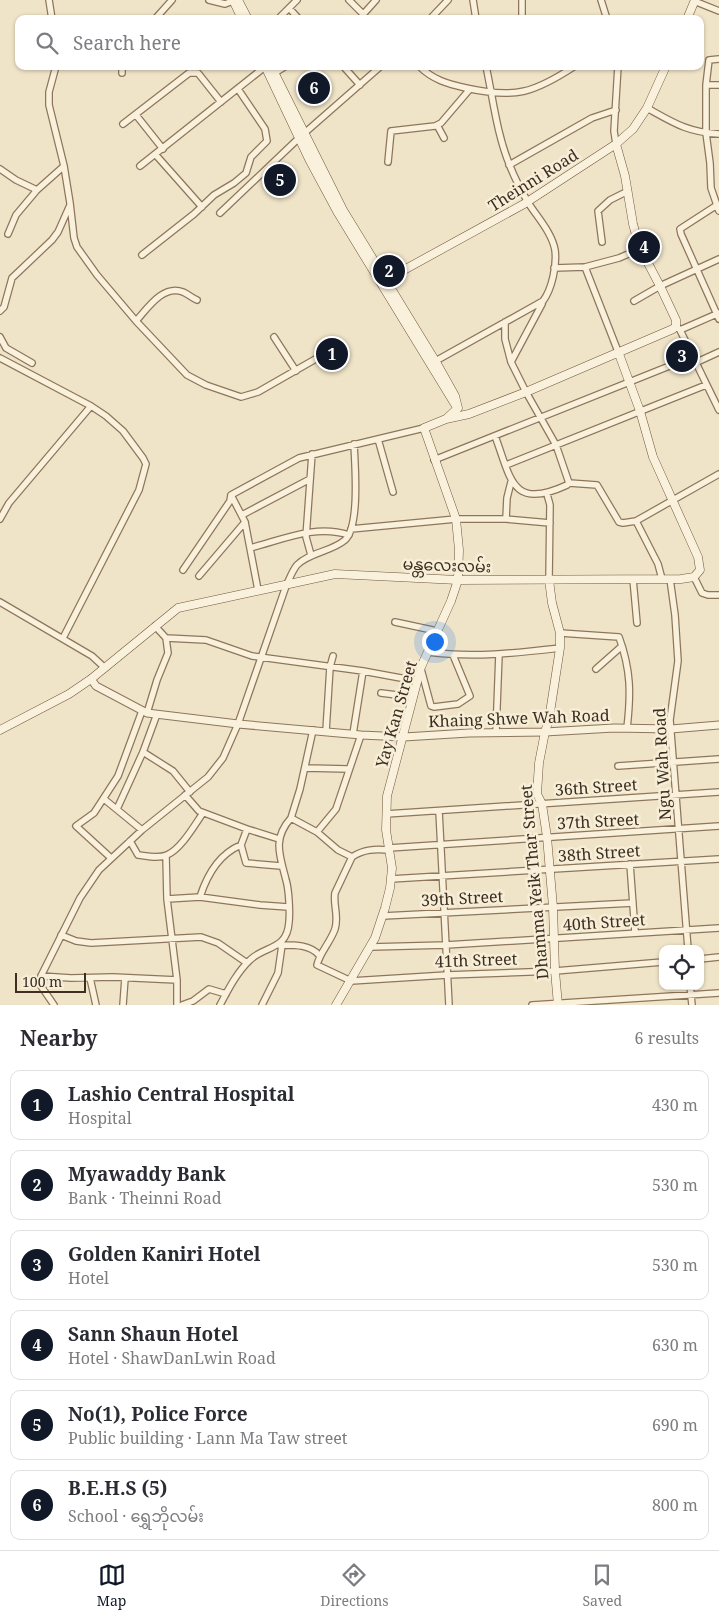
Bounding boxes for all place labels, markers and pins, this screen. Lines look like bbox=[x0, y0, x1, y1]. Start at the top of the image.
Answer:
pin: 6 bbox=[298, 69, 330, 107]
pin: 5 bbox=[264, 161, 296, 199]
pin: 4 bbox=[628, 228, 660, 266]
pin: 2 bbox=[373, 252, 405, 290]
pin: 1 bbox=[316, 335, 348, 373]
pin: 3 bbox=[666, 337, 698, 375]

